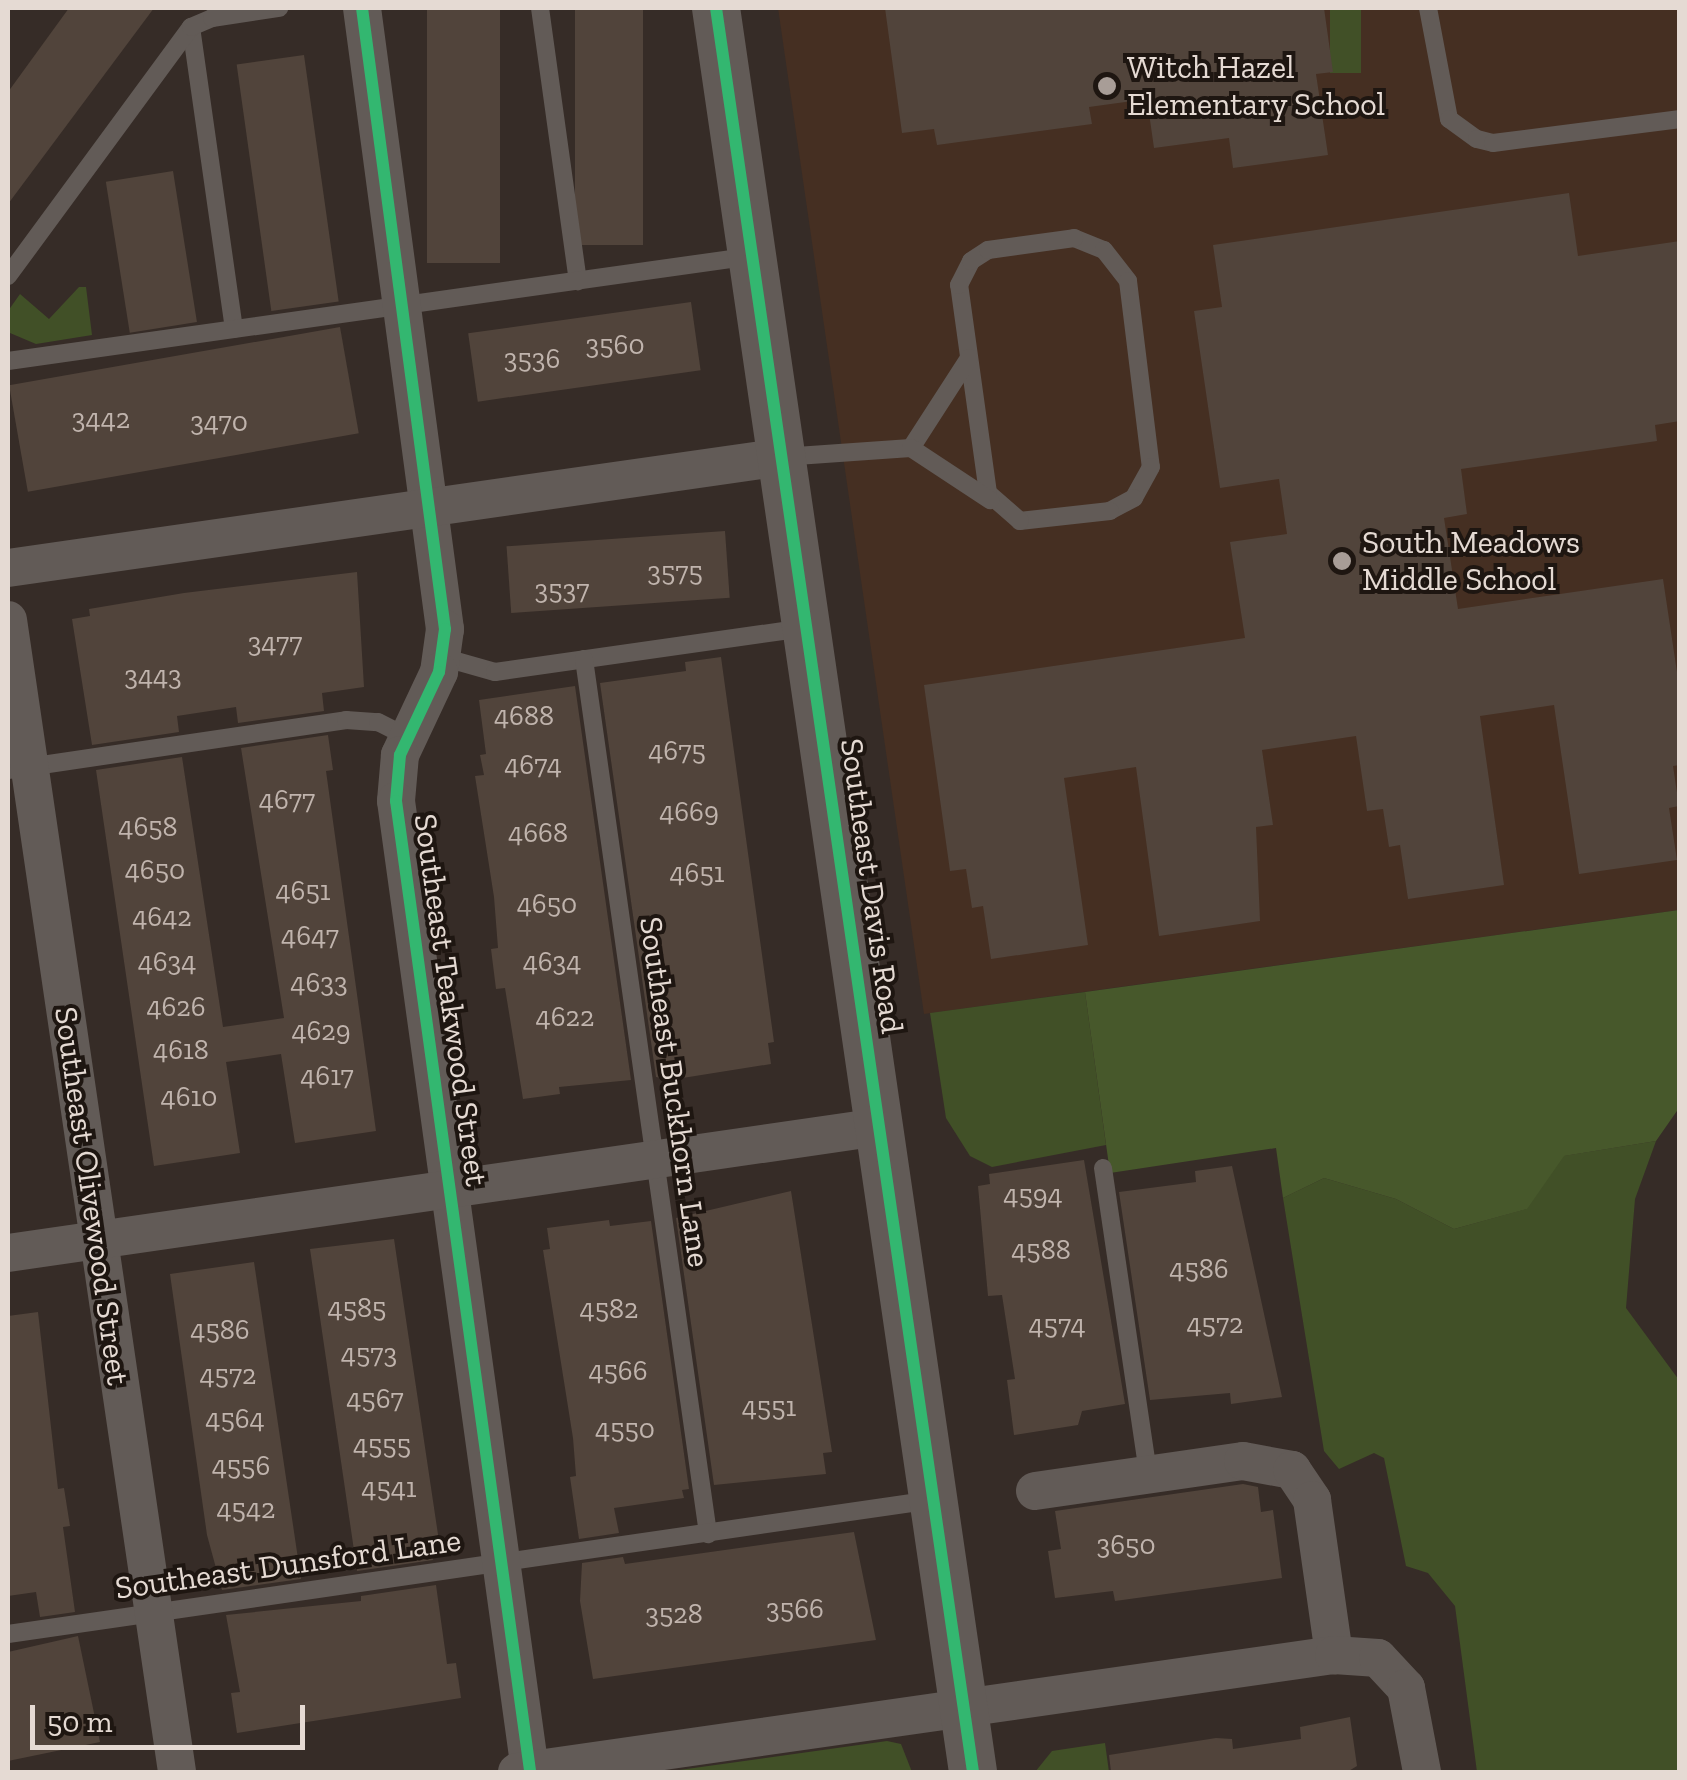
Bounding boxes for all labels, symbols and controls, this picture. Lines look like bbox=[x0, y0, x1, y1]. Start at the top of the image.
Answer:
place label: Witch Hazel Elementary School bbox=[1127, 49, 1386, 124]
marker: Witch Hazel Elementary School bbox=[1096, 75, 1118, 97]
house number: 3560 bbox=[585, 328, 645, 362]
house number: 3536 bbox=[504, 342, 560, 376]
house number: 3442 bbox=[72, 402, 130, 436]
house number: 3470 bbox=[190, 405, 248, 439]
place label: South Meadows Middle School bbox=[1362, 524, 1580, 599]
marker: South Meadows Middle School bbox=[1331, 550, 1353, 572]
house number: 3575 bbox=[647, 555, 703, 589]
house number: 3537 bbox=[535, 573, 589, 607]
house number: 3477 bbox=[248, 626, 302, 660]
house number: 3443 bbox=[124, 659, 182, 693]
house number: 4688 bbox=[494, 699, 554, 733]
house number: 4675 bbox=[648, 734, 706, 768]
street label: Southeast Davis Road bbox=[832, 736, 912, 1036]
house number: 4674 bbox=[504, 748, 562, 782]
house number: 4677 bbox=[259, 783, 315, 817]
house number: 4669 bbox=[659, 795, 719, 829]
house number: 4658 bbox=[118, 810, 178, 844]
street label: Southeast Teakwood Street bbox=[406, 811, 496, 1189]
house number: 4668 bbox=[508, 816, 568, 850]
house number: 4650 bbox=[125, 853, 185, 887]
house number: 4651 bbox=[669, 856, 725, 890]
house number: 4651 bbox=[275, 874, 331, 908]
house number: 4650 bbox=[517, 887, 577, 921]
house number: 4642 bbox=[132, 900, 192, 934]
street label: Southeast Buckhorn Lane bbox=[631, 914, 719, 1270]
house number: 4647 bbox=[281, 919, 339, 953]
house number: 4634 bbox=[138, 945, 196, 979]
house number: 4634 bbox=[523, 945, 581, 979]
house number: 4633 bbox=[290, 966, 348, 1000]
house number: 4626 bbox=[146, 990, 206, 1024]
house number: 4622 bbox=[536, 1000, 594, 1034]
street label: Southeast Olivewood Street bbox=[46, 1004, 138, 1388]
house number: 4629 bbox=[291, 1014, 351, 1048]
house number: 4618 bbox=[153, 1033, 209, 1067]
house number: 4617 bbox=[300, 1059, 354, 1093]
house number: 4610 bbox=[161, 1080, 217, 1114]
house number: 4594 bbox=[1003, 1178, 1063, 1212]
house number: 4588 bbox=[1011, 1233, 1071, 1267]
house number: 4586 bbox=[1169, 1252, 1229, 1286]
house number: 4585 bbox=[328, 1291, 386, 1325]
house number: 4582 bbox=[580, 1292, 638, 1326]
house number: 4572 bbox=[1186, 1307, 1244, 1341]
house number: 4574 bbox=[1028, 1308, 1086, 1342]
house number: 4586 bbox=[190, 1313, 250, 1347]
house number: 4573 bbox=[341, 1337, 397, 1371]
house number: 4566 bbox=[588, 1354, 648, 1388]
house number: 4572 bbox=[199, 1358, 257, 1392]
house number: 4567 bbox=[346, 1382, 404, 1416]
house number: 4551 bbox=[742, 1390, 796, 1424]
house number: 4564 bbox=[205, 1402, 265, 1436]
house number: 4550 bbox=[595, 1412, 655, 1446]
house number: 4555 bbox=[353, 1428, 411, 1462]
house number: 4556 bbox=[212, 1449, 270, 1483]
house number: 4541 bbox=[361, 1471, 417, 1505]
house number: 4542 bbox=[217, 1492, 275, 1526]
street label: Southeast Dunsford Lane bbox=[113, 1521, 463, 1607]
house number: 3650 bbox=[1096, 1528, 1156, 1562]
house number: 3566 bbox=[766, 1592, 824, 1626]
house number: 3528 bbox=[645, 1597, 703, 1631]
scale bar bbox=[35, 1685, 310, 1747]
text: 50 m bbox=[47, 1704, 112, 1740]

